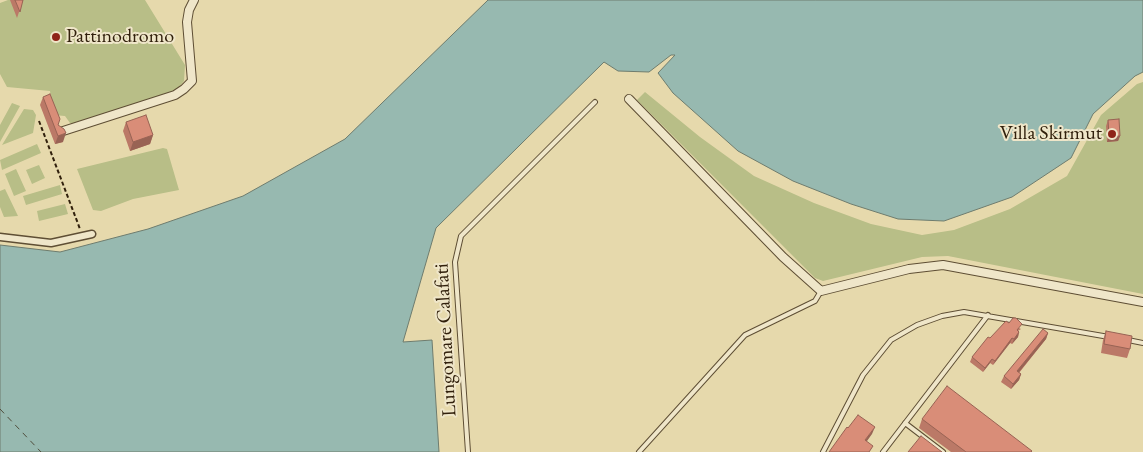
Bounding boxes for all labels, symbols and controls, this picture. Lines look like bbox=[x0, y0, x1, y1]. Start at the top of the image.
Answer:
place label: Pattinodromo bbox=[66, 25, 174, 49]
marker: Pattinodromo bbox=[50, 31, 62, 43]
place label: Villa Skirmut bbox=[1000, 122, 1102, 146]
marker: Villa Skirmut bbox=[1106, 128, 1118, 140]
street label: Lungomare Calafati bbox=[430, 263, 462, 417]

